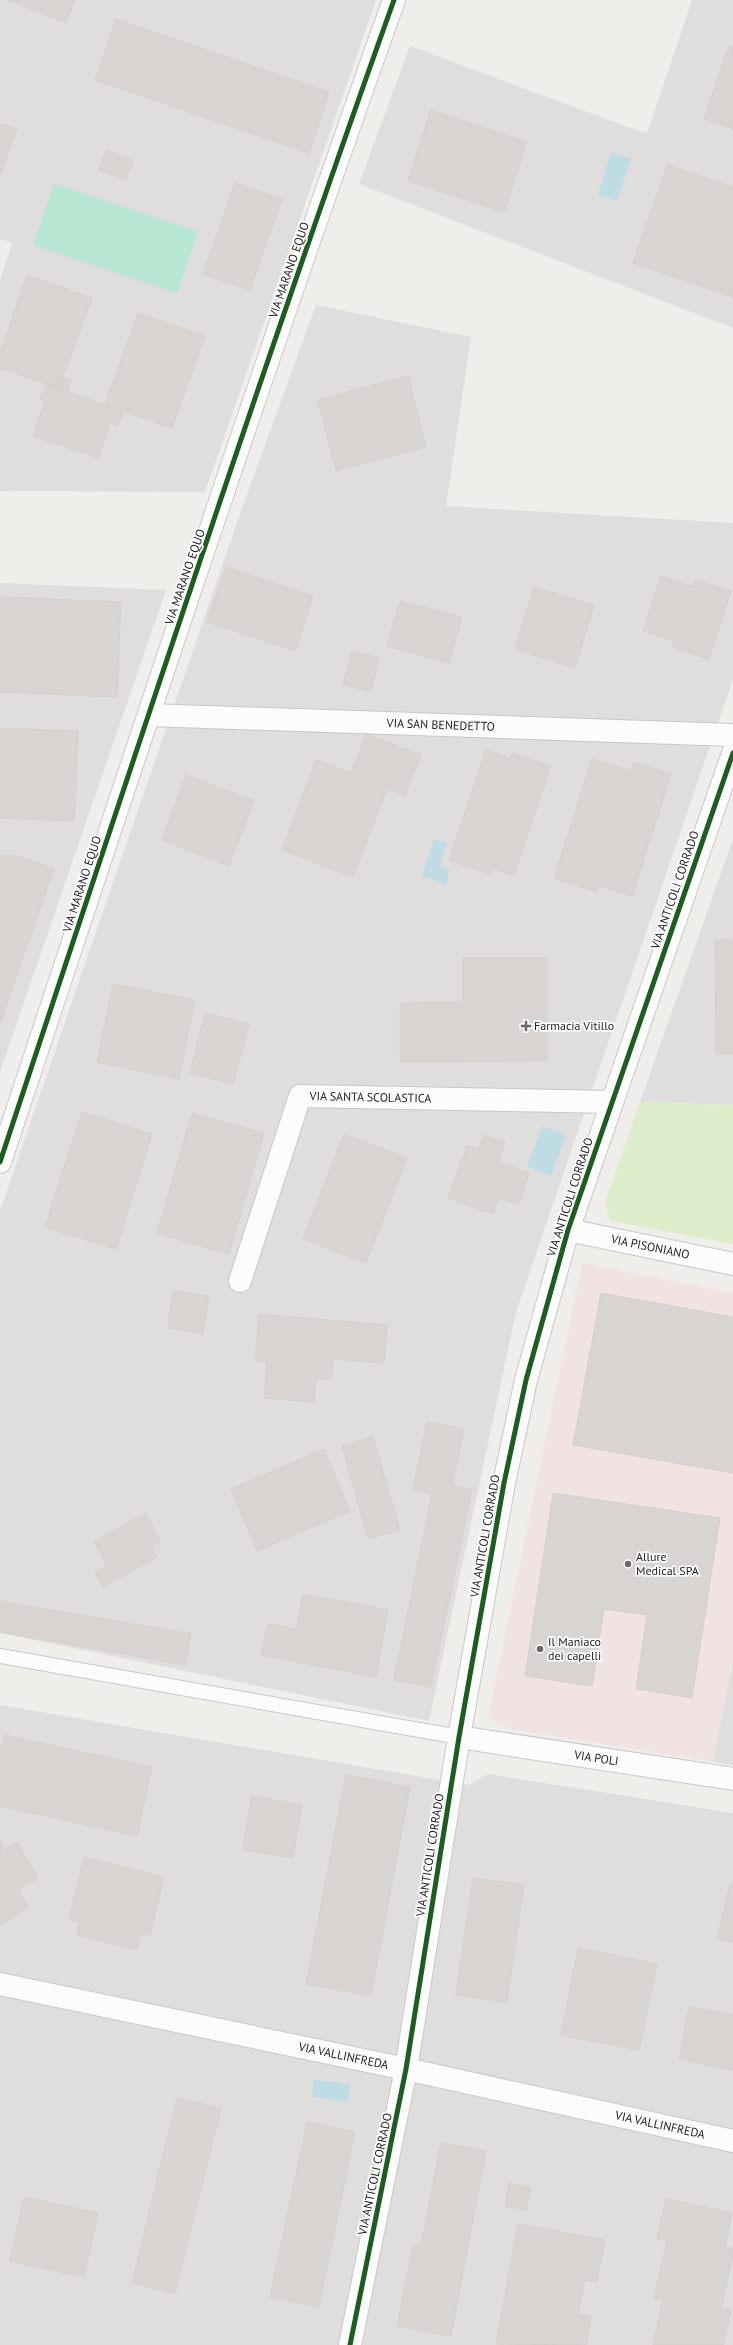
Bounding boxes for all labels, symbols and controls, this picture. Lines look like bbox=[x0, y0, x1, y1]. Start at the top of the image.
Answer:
street label: VIA MARANO EQUO bbox=[265, 220, 312, 321]
street label: VIA MARANO EQUO bbox=[161, 527, 208, 628]
street label: VIA SAN BENEDETTO bbox=[385, 715, 495, 734]
street label: VIA ANTICOLI CORRADO bbox=[647, 829, 702, 952]
street label: VIA MARANO EQUO bbox=[59, 834, 104, 935]
place label: Farmacia Vitillo bbox=[534, 1018, 614, 1033]
marker: Farmacia Vitillo bbox=[521, 1021, 531, 1031]
street label: VIA SANTA SCOLASTICA bbox=[309, 1088, 432, 1106]
street label: VIA ANTICOLI CORRADO bbox=[543, 1135, 596, 1259]
street label: VIA PISONIANO bbox=[609, 1231, 691, 1262]
street label: VIA ANTICOLI CORRADO bbox=[466, 1473, 503, 1599]
place label: Allure Medical SPA bbox=[636, 1549, 699, 1578]
marker: Allure Medical SPA bbox=[623, 1559, 633, 1569]
place label: Il Maniaco dei capelli bbox=[548, 1634, 601, 1663]
marker: Il Maniaco dei capelli bbox=[535, 1644, 545, 1654]
street label: VIA POLI bbox=[572, 1747, 620, 1768]
street label: VIA ANTICOLI CORRADO bbox=[412, 1792, 447, 1918]
street label: VIA VALLINFREDA bbox=[296, 2039, 390, 2072]
street label: VIA VALLINFREDA bbox=[613, 2107, 706, 2142]
street label: VIA ANTICOLI CORRADO bbox=[354, 2112, 395, 2237]

